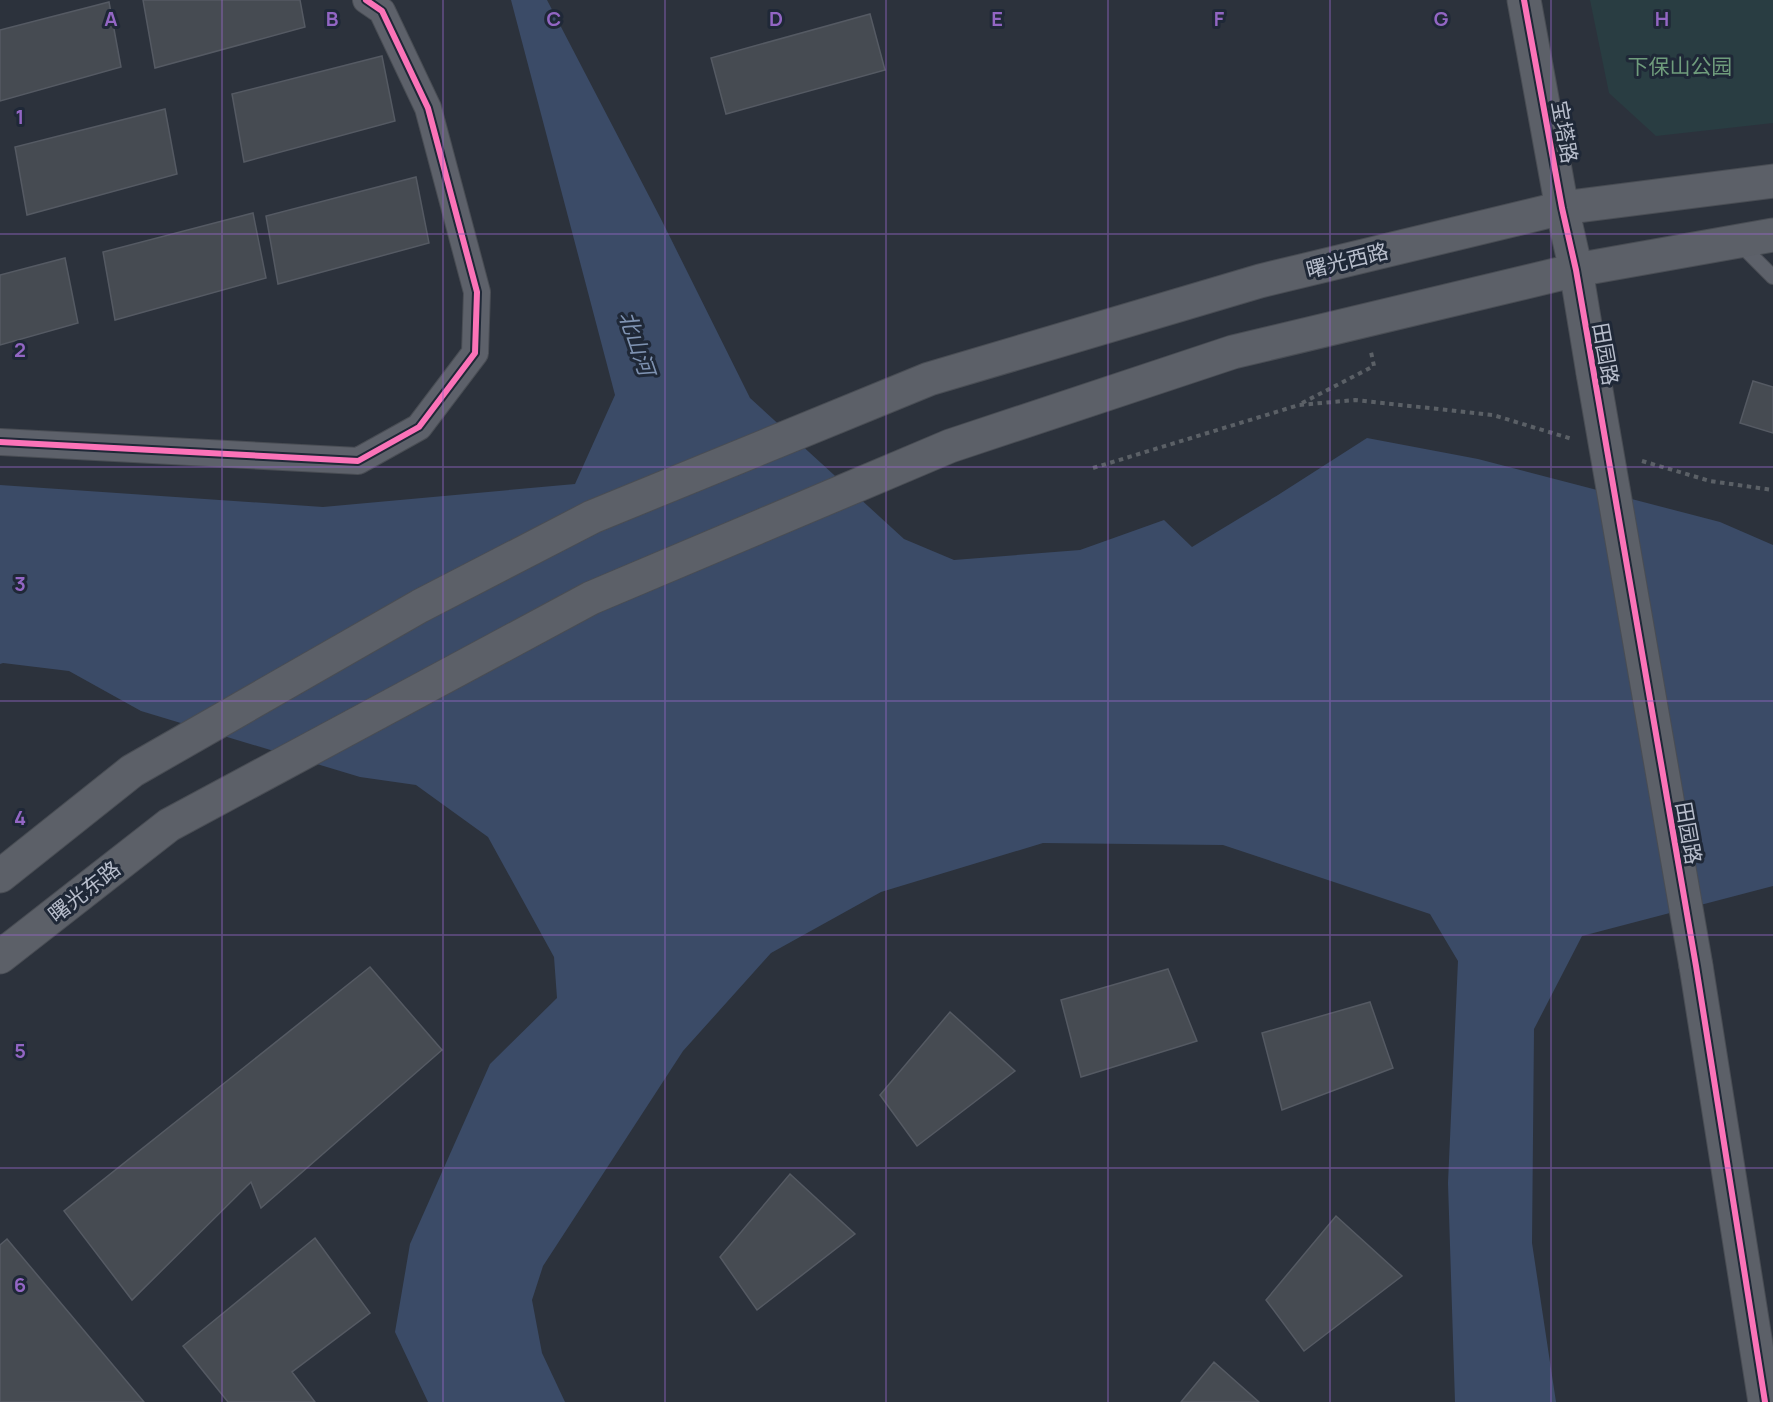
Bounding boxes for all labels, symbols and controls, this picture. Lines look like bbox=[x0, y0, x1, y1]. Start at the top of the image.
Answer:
text: A bbox=[104, 5, 118, 32]
text: B bbox=[326, 5, 339, 32]
text: C bbox=[547, 5, 561, 32]
text: D bbox=[769, 5, 783, 32]
text: E bbox=[991, 5, 1003, 32]
text: F bbox=[1214, 5, 1225, 32]
text: G bbox=[1434, 5, 1449, 32]
text: H bbox=[1655, 5, 1669, 32]
park label: 下保山公园 bbox=[1628, 52, 1733, 80]
street label: 宝塔路 bbox=[1546, 99, 1584, 165]
text: 1 bbox=[16, 103, 24, 130]
street label: 曙光西路 bbox=[1303, 236, 1391, 284]
water label: 北山河 bbox=[612, 307, 663, 383]
street label: 田园路 bbox=[1587, 321, 1625, 387]
text: 2 bbox=[14, 336, 26, 363]
text: 3 bbox=[14, 570, 26, 597]
street label: 田园路 bbox=[1670, 800, 1708, 866]
text: 4 bbox=[14, 804, 26, 831]
street label: 曙光东路 bbox=[42, 854, 126, 928]
text: 5 bbox=[14, 1037, 26, 1064]
text: 6 bbox=[14, 1271, 26, 1298]

